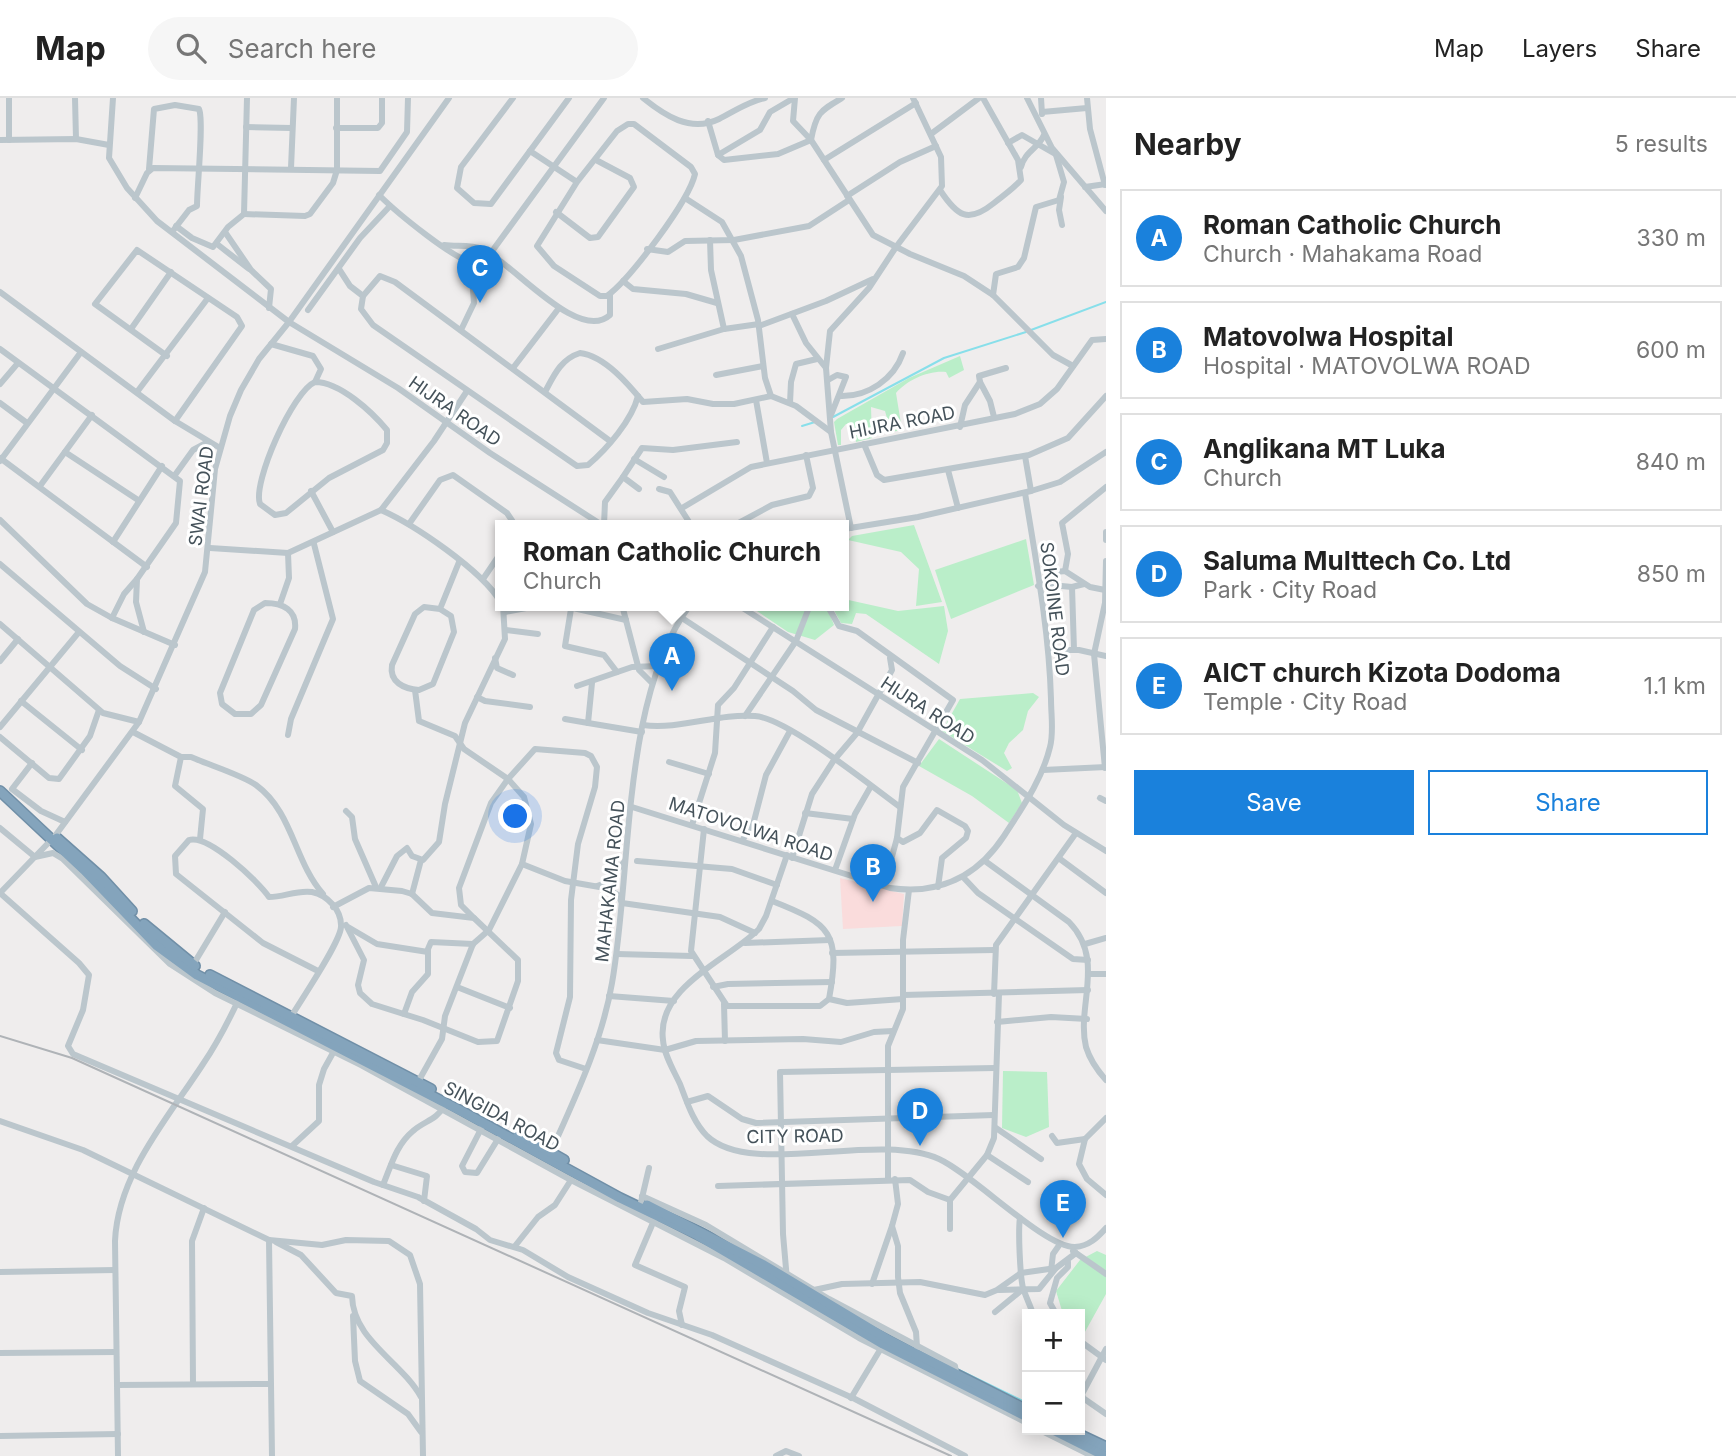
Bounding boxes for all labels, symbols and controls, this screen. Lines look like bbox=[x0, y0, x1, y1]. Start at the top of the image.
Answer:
search box bbox=[148, 17, 638, 80]
text: Map bbox=[35, 28, 106, 68]
icon: search bbox=[172, 29, 210, 67]
text: Search here bbox=[228, 33, 376, 64]
text: Map bbox=[1434, 34, 1484, 63]
text: Layers bbox=[1522, 34, 1597, 63]
text: Share bbox=[1635, 34, 1701, 63]
text: Nearby bbox=[1134, 126, 1242, 162]
text: 5 results bbox=[1615, 130, 1708, 158]
text: Roman Catholic Church bbox=[1203, 209, 1502, 240]
text: A bbox=[1150, 224, 1168, 252]
text: 330 m bbox=[1636, 224, 1706, 252]
text: Church · Mahakama Road bbox=[1203, 240, 1482, 268]
pin: C bbox=[457, 245, 503, 303]
text: Matovolwa Hospital bbox=[1203, 321, 1454, 352]
text: B bbox=[1151, 336, 1167, 364]
text: 600 m bbox=[1636, 336, 1706, 364]
text: Hospital · MATOVOLWA ROAD bbox=[1203, 352, 1530, 380]
street label: HIJRA ROAD bbox=[405, 372, 505, 450]
street label: HIJRA ROAD bbox=[847, 401, 957, 443]
text: Anglikana MT Luka bbox=[1203, 433, 1446, 464]
street label: SWAI ROAD bbox=[184, 445, 218, 547]
text: C bbox=[1150, 448, 1168, 476]
text: 840 m bbox=[1636, 448, 1706, 476]
text: Church bbox=[1203, 464, 1282, 492]
popup bbox=[495, 520, 849, 611]
text: Roman Catholic Church bbox=[523, 536, 821, 567]
street label: SOKOINE ROAD bbox=[1036, 541, 1074, 677]
text: Saluma Multtech Co. Ltd bbox=[1203, 545, 1511, 576]
text: D bbox=[1151, 560, 1167, 588]
text: 850 m bbox=[1637, 560, 1706, 588]
text: Church bbox=[523, 567, 602, 595]
text: Park · City Road bbox=[1203, 576, 1377, 604]
pin: A bbox=[649, 633, 695, 691]
text: AICT church Kizota Dodoma bbox=[1203, 657, 1561, 688]
street label: HIJRA ROAD bbox=[877, 672, 979, 748]
text: E bbox=[1152, 672, 1166, 700]
text: 1.1 km bbox=[1643, 672, 1706, 700]
text: Temple · City Road bbox=[1203, 688, 1407, 716]
button: Save bbox=[1134, 770, 1414, 835]
button: Share bbox=[1428, 770, 1708, 835]
street label: MATOVOLWA ROAD bbox=[666, 793, 836, 865]
your location bbox=[498, 799, 532, 833]
street label: MAHAKAMA ROAD bbox=[591, 799, 629, 963]
pin: B bbox=[850, 844, 896, 902]
street label: SINGIDA ROAD bbox=[440, 1077, 564, 1155]
pin: D bbox=[897, 1088, 943, 1146]
street label: CITY ROAD bbox=[746, 1125, 844, 1147]
pin: E bbox=[1040, 1180, 1086, 1238]
map controls bbox=[1022, 1309, 1085, 1435]
button: + bbox=[1022, 1309, 1085, 1372]
button: − bbox=[1022, 1372, 1085, 1435]

